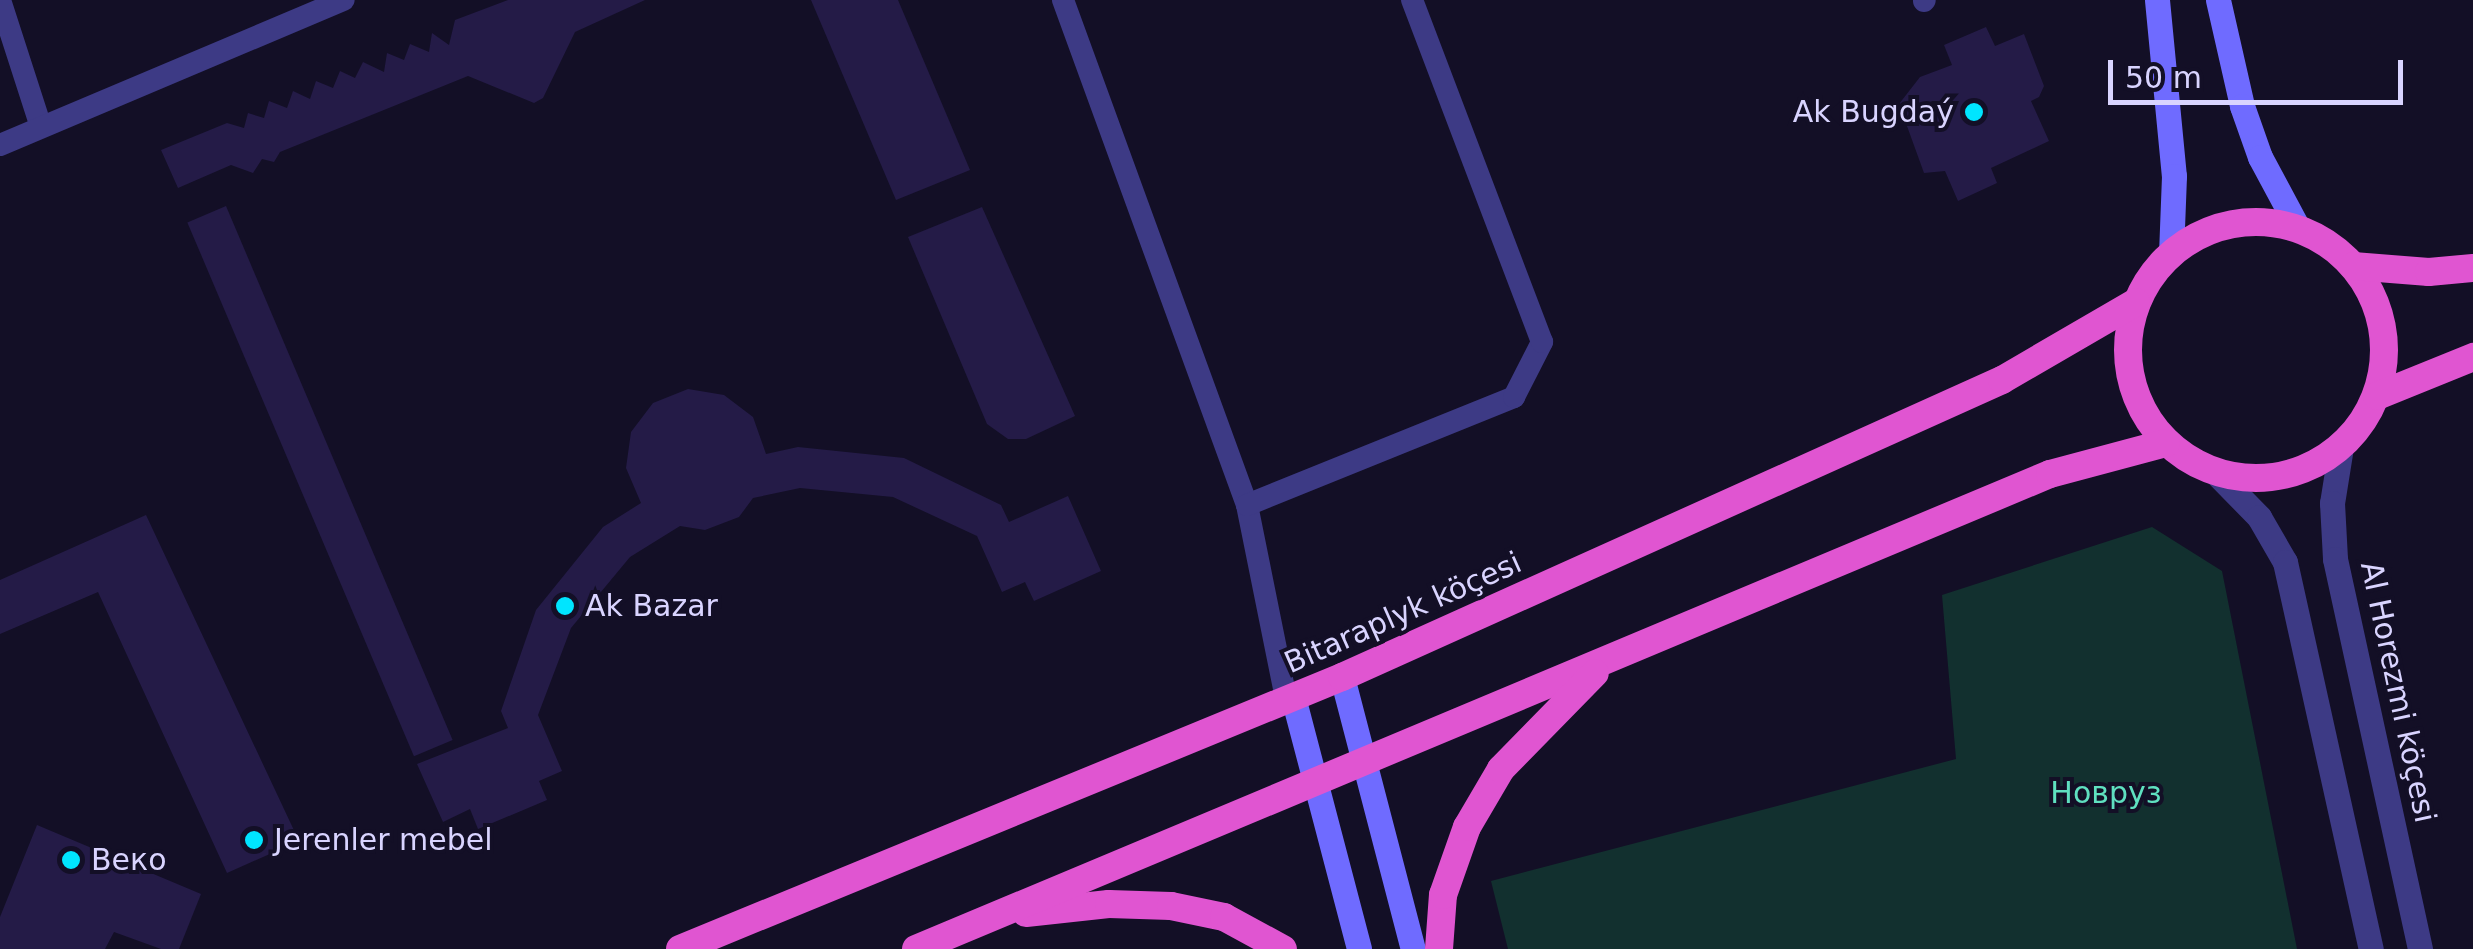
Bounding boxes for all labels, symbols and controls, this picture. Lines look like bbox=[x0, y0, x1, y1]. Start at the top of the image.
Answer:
scale bar bbox=[2113, 40, 2408, 102]
text: 50 m bbox=[2125, 60, 2202, 95]
place label: Ak Bugdaý bbox=[1793, 94, 1954, 130]
marker: Ak Bugdaý bbox=[1963, 101, 1985, 123]
street label: Bitaraplyk köçesi bbox=[1279, 545, 1527, 681]
street label: Al Horezmi köçesi bbox=[2353, 558, 2443, 826]
place label: Ak Bazar bbox=[585, 588, 718, 624]
marker: Ak Bazar bbox=[554, 595, 576, 617]
park label: Новруз bbox=[2050, 775, 2162, 811]
place label: Jerenler mebel bbox=[274, 822, 493, 858]
marker: Jerenler mebel bbox=[243, 829, 265, 851]
place label: Веко bbox=[91, 842, 167, 878]
marker: Веко bbox=[60, 849, 82, 871]

